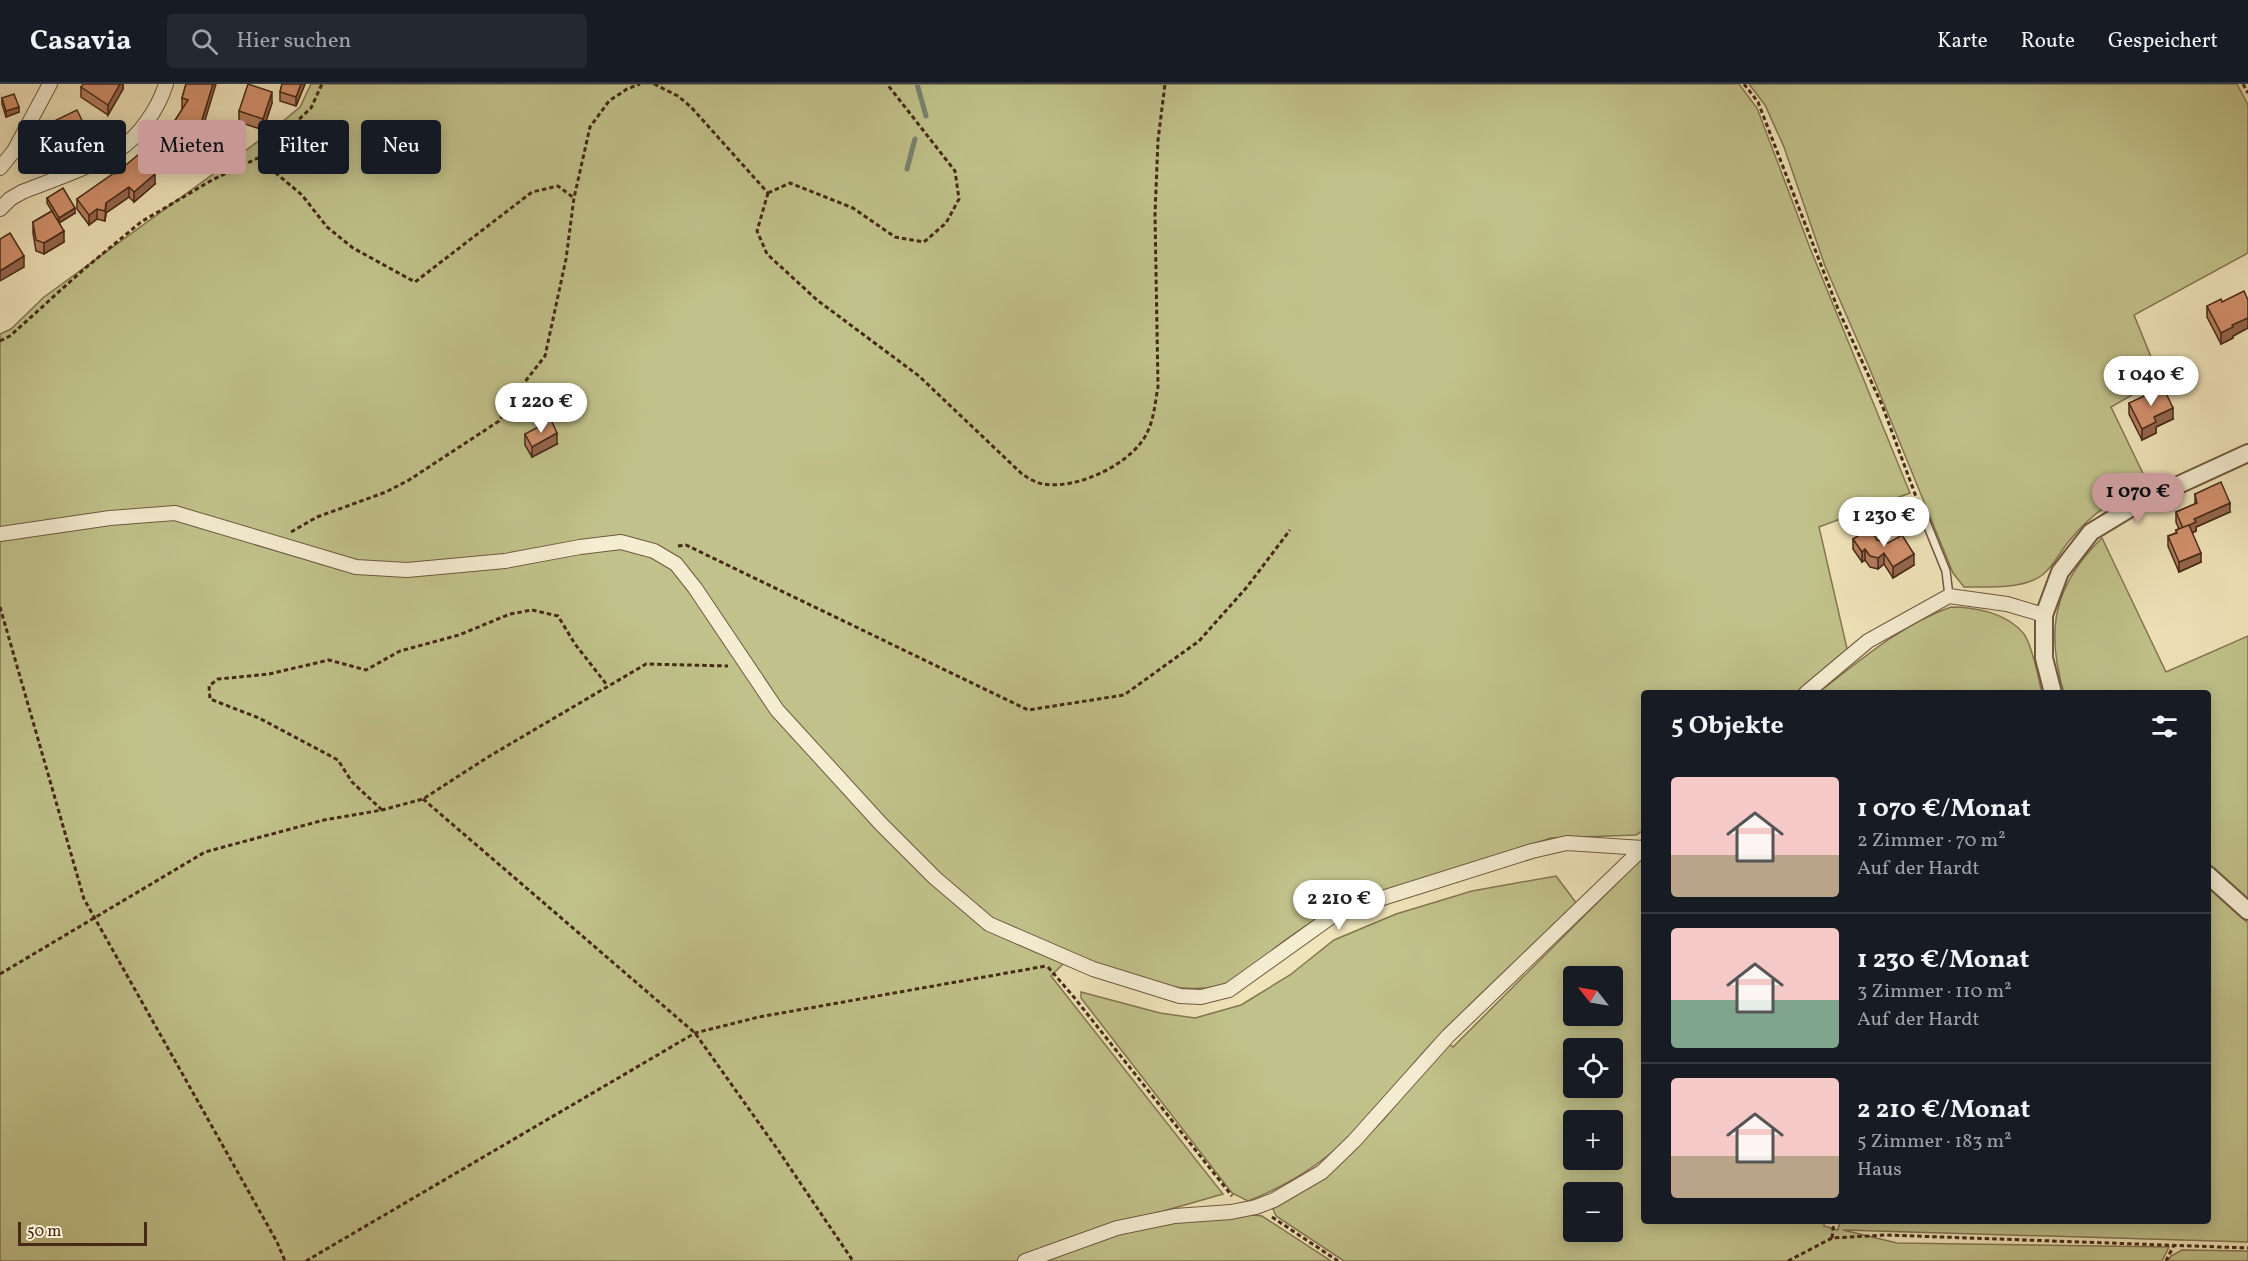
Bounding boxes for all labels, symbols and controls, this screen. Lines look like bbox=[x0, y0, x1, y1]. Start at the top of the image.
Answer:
search box bbox=[167, 14, 587, 68]
text: Casavia bbox=[30, 22, 131, 61]
icon: search bbox=[188, 25, 221, 58]
text: Hier suchen bbox=[236, 26, 351, 57]
text: Karte bbox=[1937, 27, 1988, 56]
text: Route bbox=[2021, 27, 2075, 56]
text: Gespeichert bbox=[2108, 27, 2218, 56]
chip: Kaufen bbox=[18, 120, 126, 174]
chip: Mieten bbox=[138, 120, 246, 174]
chip: Filter bbox=[258, 120, 349, 174]
chip: Neu bbox=[361, 120, 441, 174]
pin: 1 040 € bbox=[2096, 356, 2206, 407]
text: 1 040 € bbox=[2118, 361, 2184, 389]
pin: 1 220 € bbox=[486, 383, 596, 434]
text: 1 220 € bbox=[509, 388, 573, 416]
pin: 1 070 € bbox=[2083, 473, 2193, 524]
text: 1 070 € bbox=[2106, 478, 2170, 506]
pin: 1 230 € bbox=[1829, 497, 1939, 548]
text: 1 230 € bbox=[1852, 502, 1916, 530]
text: 5 Objekte bbox=[1671, 708, 1784, 744]
icon: filters bbox=[2148, 710, 2181, 743]
text: 1 070 €/Monat bbox=[1857, 791, 2031, 827]
icon: home bbox=[1719, 801, 1791, 873]
text: 2 Zimmer · 70 m² bbox=[1857, 827, 2006, 855]
text: Auf der Hardt bbox=[1857, 855, 1980, 883]
pin: 2 210 € bbox=[1284, 880, 1394, 931]
text: 2 210 € bbox=[1307, 885, 1371, 913]
text: 1 230 €/Monat bbox=[1857, 942, 2029, 978]
icon: home bbox=[1719, 952, 1791, 1024]
north arrow bbox=[1563, 966, 1623, 1026]
map controls bbox=[1563, 966, 1623, 1242]
text: 3 Zimmer · 110 m² bbox=[1857, 978, 2012, 1006]
text: Auf der Hardt bbox=[1857, 1006, 1980, 1034]
button: locate bbox=[1563, 1038, 1623, 1098]
text: 2 210 €/Monat bbox=[1857, 1092, 2030, 1128]
icon: home bbox=[1719, 1102, 1791, 1174]
button: + bbox=[1563, 1110, 1623, 1170]
text: 5 Zimmer · 183 m² bbox=[1857, 1128, 2012, 1156]
text: Haus bbox=[1857, 1156, 1902, 1184]
button: − bbox=[1563, 1182, 1623, 1242]
scale bar bbox=[18, 1219, 147, 1246]
text: 50 m bbox=[27, 1221, 61, 1243]

